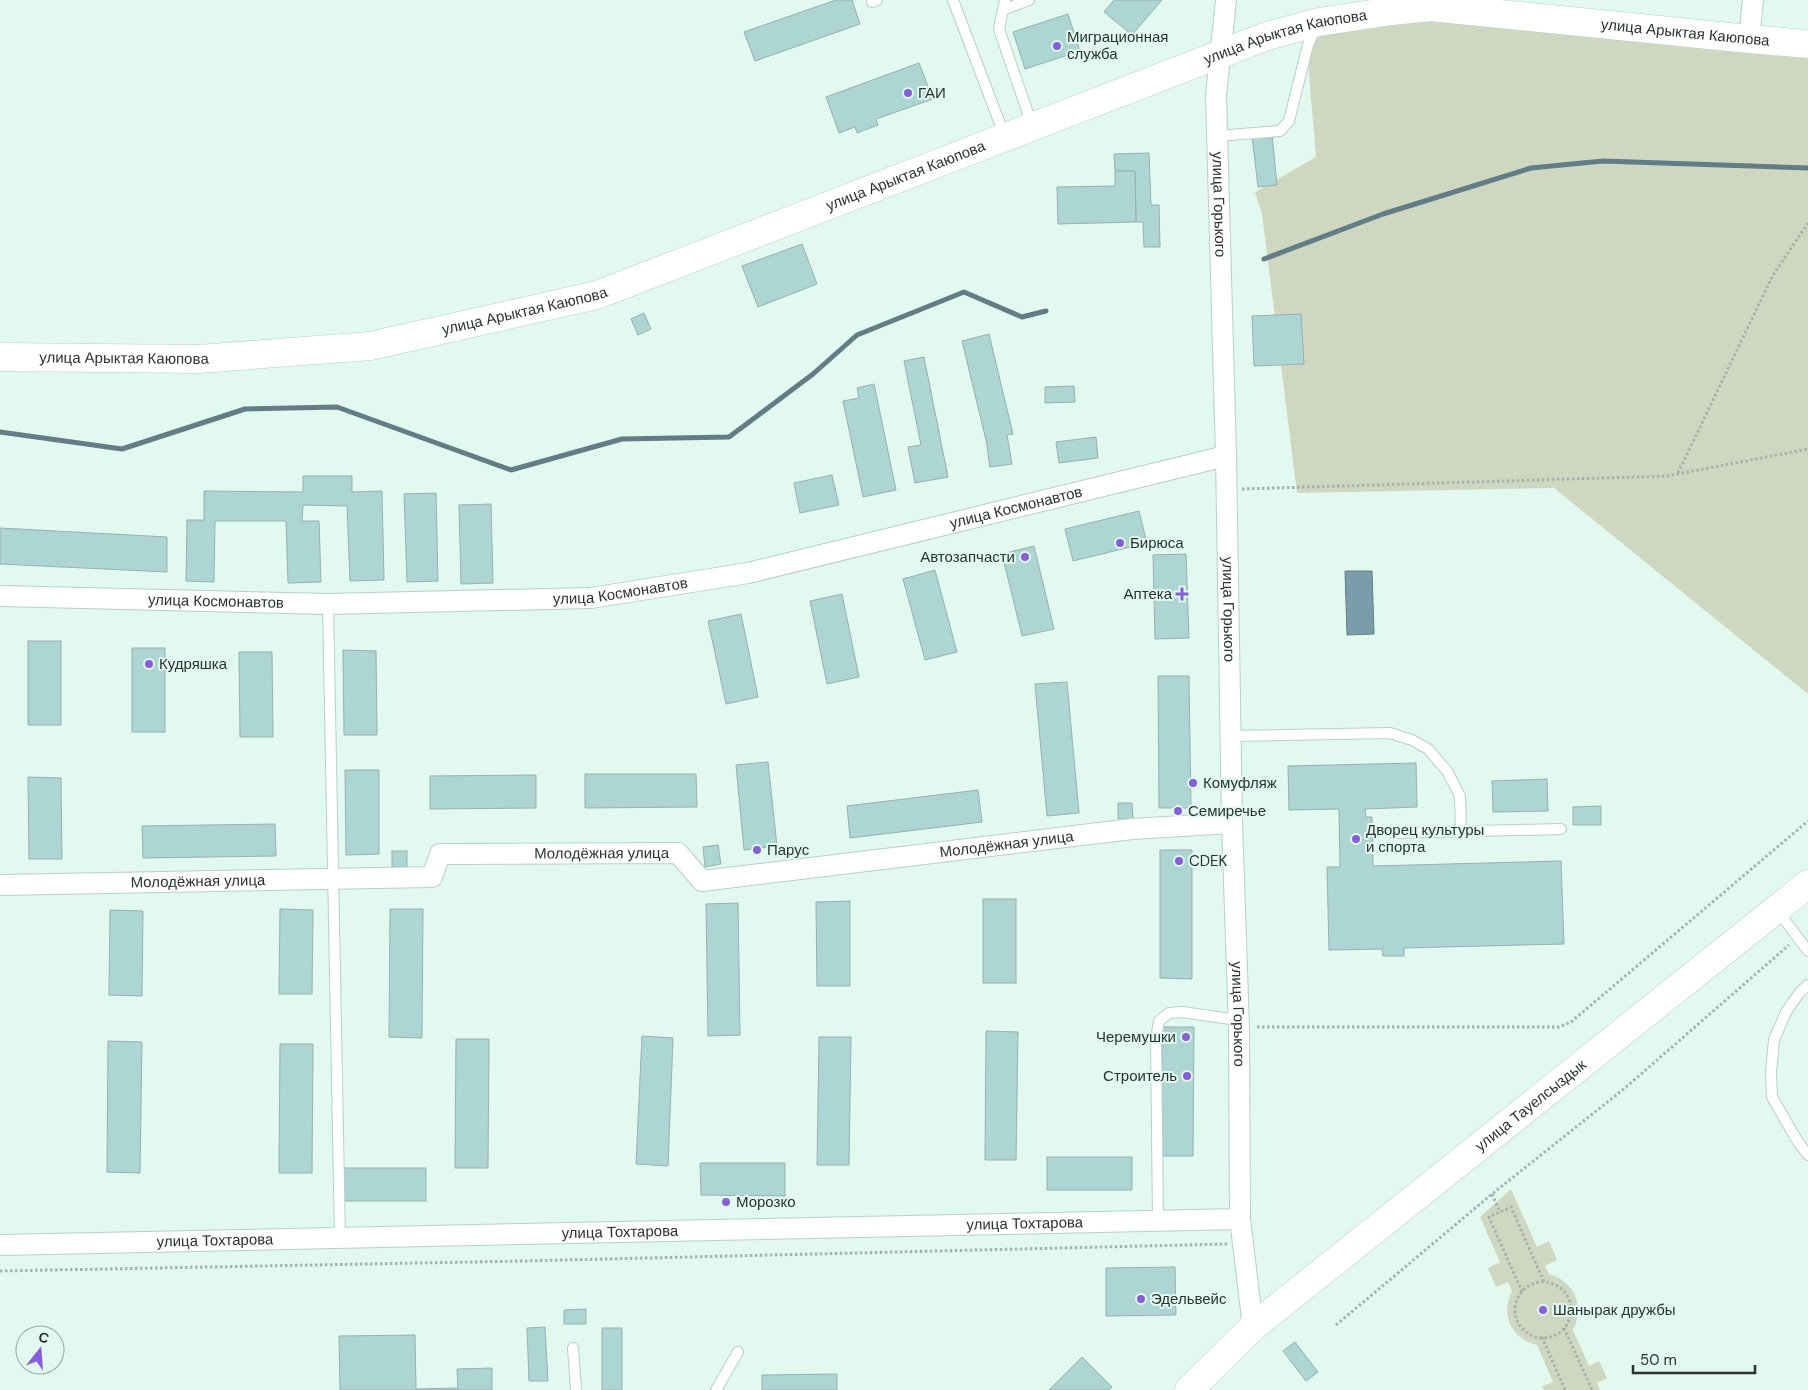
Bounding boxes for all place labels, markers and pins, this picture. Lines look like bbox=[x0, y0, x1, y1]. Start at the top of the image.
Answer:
place label: Миграционная служба bbox=[1067, 27, 1168, 64]
marker: Миграционная служба bbox=[1051, 40, 1063, 52]
place label: ГАИ bbox=[918, 83, 946, 103]
marker: ГАИ bbox=[902, 87, 914, 99]
place label: Бирюса bbox=[1130, 533, 1184, 553]
marker: Бирюса bbox=[1114, 537, 1126, 549]
place label: Автозапчасти bbox=[920, 547, 1015, 567]
marker: Автозапчасти bbox=[1019, 551, 1031, 563]
place label: Аптека bbox=[1124, 584, 1173, 604]
marker: Аптека bbox=[1176, 588, 1188, 600]
place label: Кудряшка bbox=[159, 654, 228, 674]
marker: Кудряшка bbox=[143, 658, 155, 670]
place label: Комуфляж bbox=[1203, 773, 1277, 793]
marker: Комуфляж bbox=[1187, 777, 1199, 789]
place label: Семиречье bbox=[1188, 801, 1266, 821]
marker: Семиречье bbox=[1172, 805, 1184, 817]
place label: Дворец культуры и спорта bbox=[1366, 820, 1484, 857]
marker: Дворец культуры и спорта bbox=[1350, 833, 1362, 845]
place label: Парус bbox=[767, 840, 810, 860]
marker: Парус bbox=[751, 844, 763, 856]
place label: CDEK bbox=[1189, 851, 1228, 871]
marker: CDEK bbox=[1173, 855, 1185, 867]
place label: Черемушки bbox=[1096, 1027, 1176, 1047]
marker: Черемушки bbox=[1180, 1031, 1192, 1043]
place label: Строитель bbox=[1103, 1066, 1177, 1086]
marker: Строитель bbox=[1181, 1070, 1193, 1082]
place label: Морозко bbox=[736, 1192, 795, 1212]
marker: Морозко bbox=[720, 1196, 732, 1208]
place label: Эдельвейс bbox=[1151, 1289, 1227, 1309]
marker: Эдельвейс bbox=[1135, 1293, 1147, 1305]
place label: Шанырак дружбы bbox=[1553, 1300, 1676, 1320]
marker: Шанырак дружбы bbox=[1537, 1304, 1549, 1316]

